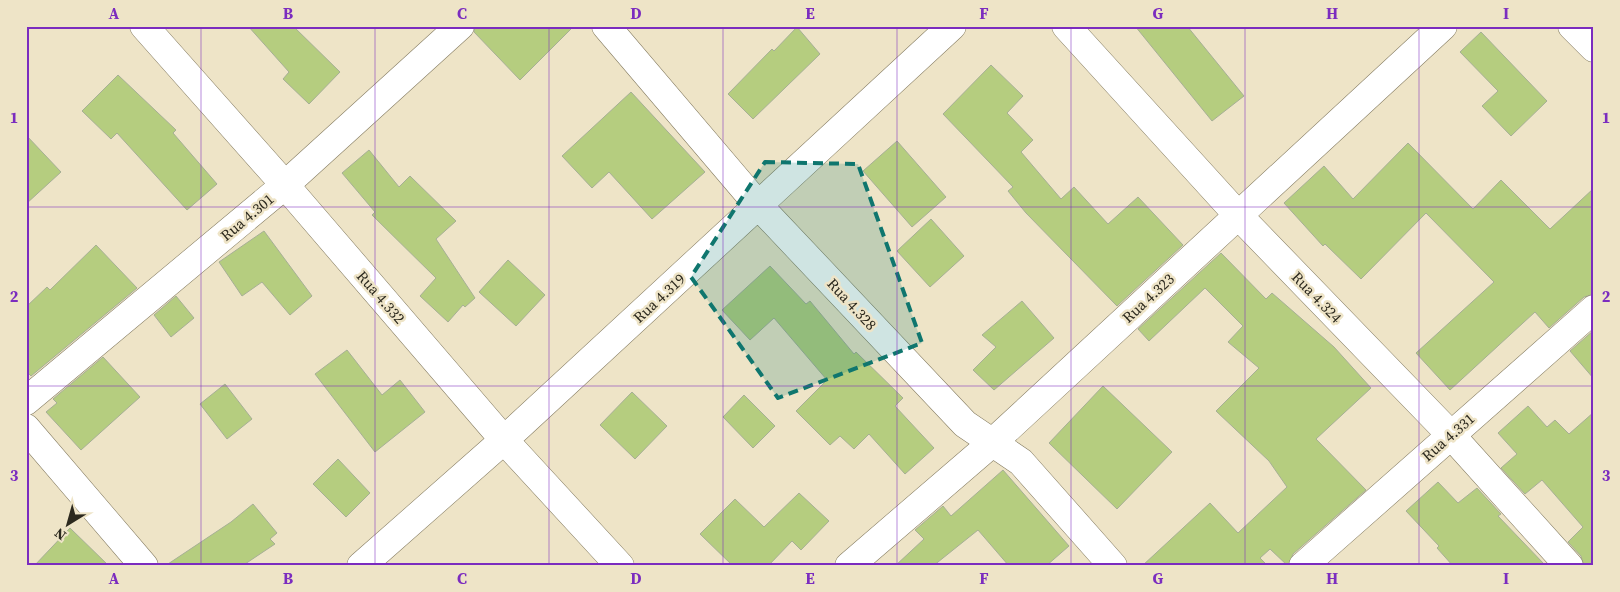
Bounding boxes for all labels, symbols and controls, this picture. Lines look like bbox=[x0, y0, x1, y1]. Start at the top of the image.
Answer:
text: A bbox=[109, 2, 120, 24]
text: B bbox=[283, 2, 294, 24]
text: C bbox=[457, 2, 467, 24]
text: D bbox=[630, 2, 642, 24]
text: E bbox=[805, 2, 815, 24]
text: F bbox=[979, 2, 989, 24]
text: G bbox=[1153, 2, 1164, 24]
text: H bbox=[1326, 2, 1338, 24]
text: I bbox=[1503, 2, 1509, 24]
text: 1 bbox=[10, 106, 18, 128]
text: 1 bbox=[1602, 106, 1610, 128]
street label: Rua 4.301 bbox=[216, 188, 278, 246]
street label: Rua 4.332 bbox=[352, 266, 410, 328]
street label: Rua 4.324 bbox=[1287, 267, 1347, 328]
street label: Rua 4.319 bbox=[628, 269, 690, 327]
street label: Rua 4.323 bbox=[1117, 269, 1179, 327]
street label: Rua 4.328 bbox=[823, 273, 881, 335]
text: 2 bbox=[10, 285, 19, 307]
text: 2 bbox=[1602, 285, 1611, 307]
street label: Rua 4.331 bbox=[1417, 408, 1479, 466]
text: 3 bbox=[10, 464, 19, 486]
text: 3 bbox=[1602, 464, 1611, 486]
north arrow bbox=[42, 500, 92, 550]
text: N bbox=[50, 523, 70, 545]
text: A bbox=[109, 567, 120, 589]
text: B bbox=[283, 567, 294, 589]
text: C bbox=[457, 567, 467, 589]
text: D bbox=[630, 567, 642, 589]
text: E bbox=[805, 567, 815, 589]
text: F bbox=[979, 567, 989, 589]
text: G bbox=[1153, 567, 1164, 589]
text: H bbox=[1326, 567, 1338, 589]
text: I bbox=[1503, 567, 1509, 589]

